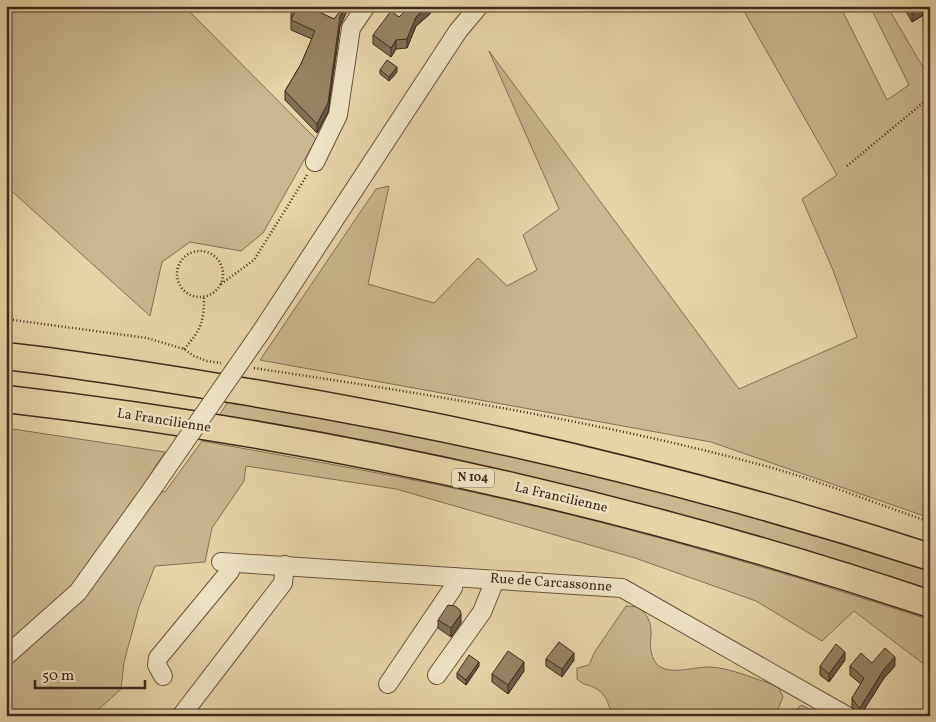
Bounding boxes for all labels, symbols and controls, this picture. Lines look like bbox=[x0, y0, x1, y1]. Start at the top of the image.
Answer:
street label: La Francilienne bbox=[116, 404, 213, 438]
road number: N 104 bbox=[452, 468, 494, 488]
street label: La Francilienne bbox=[513, 478, 610, 518]
street label: Rue de Carcassonne bbox=[489, 569, 613, 597]
scale bar bbox=[35, 657, 145, 689]
text: 50 m bbox=[42, 666, 74, 687]

